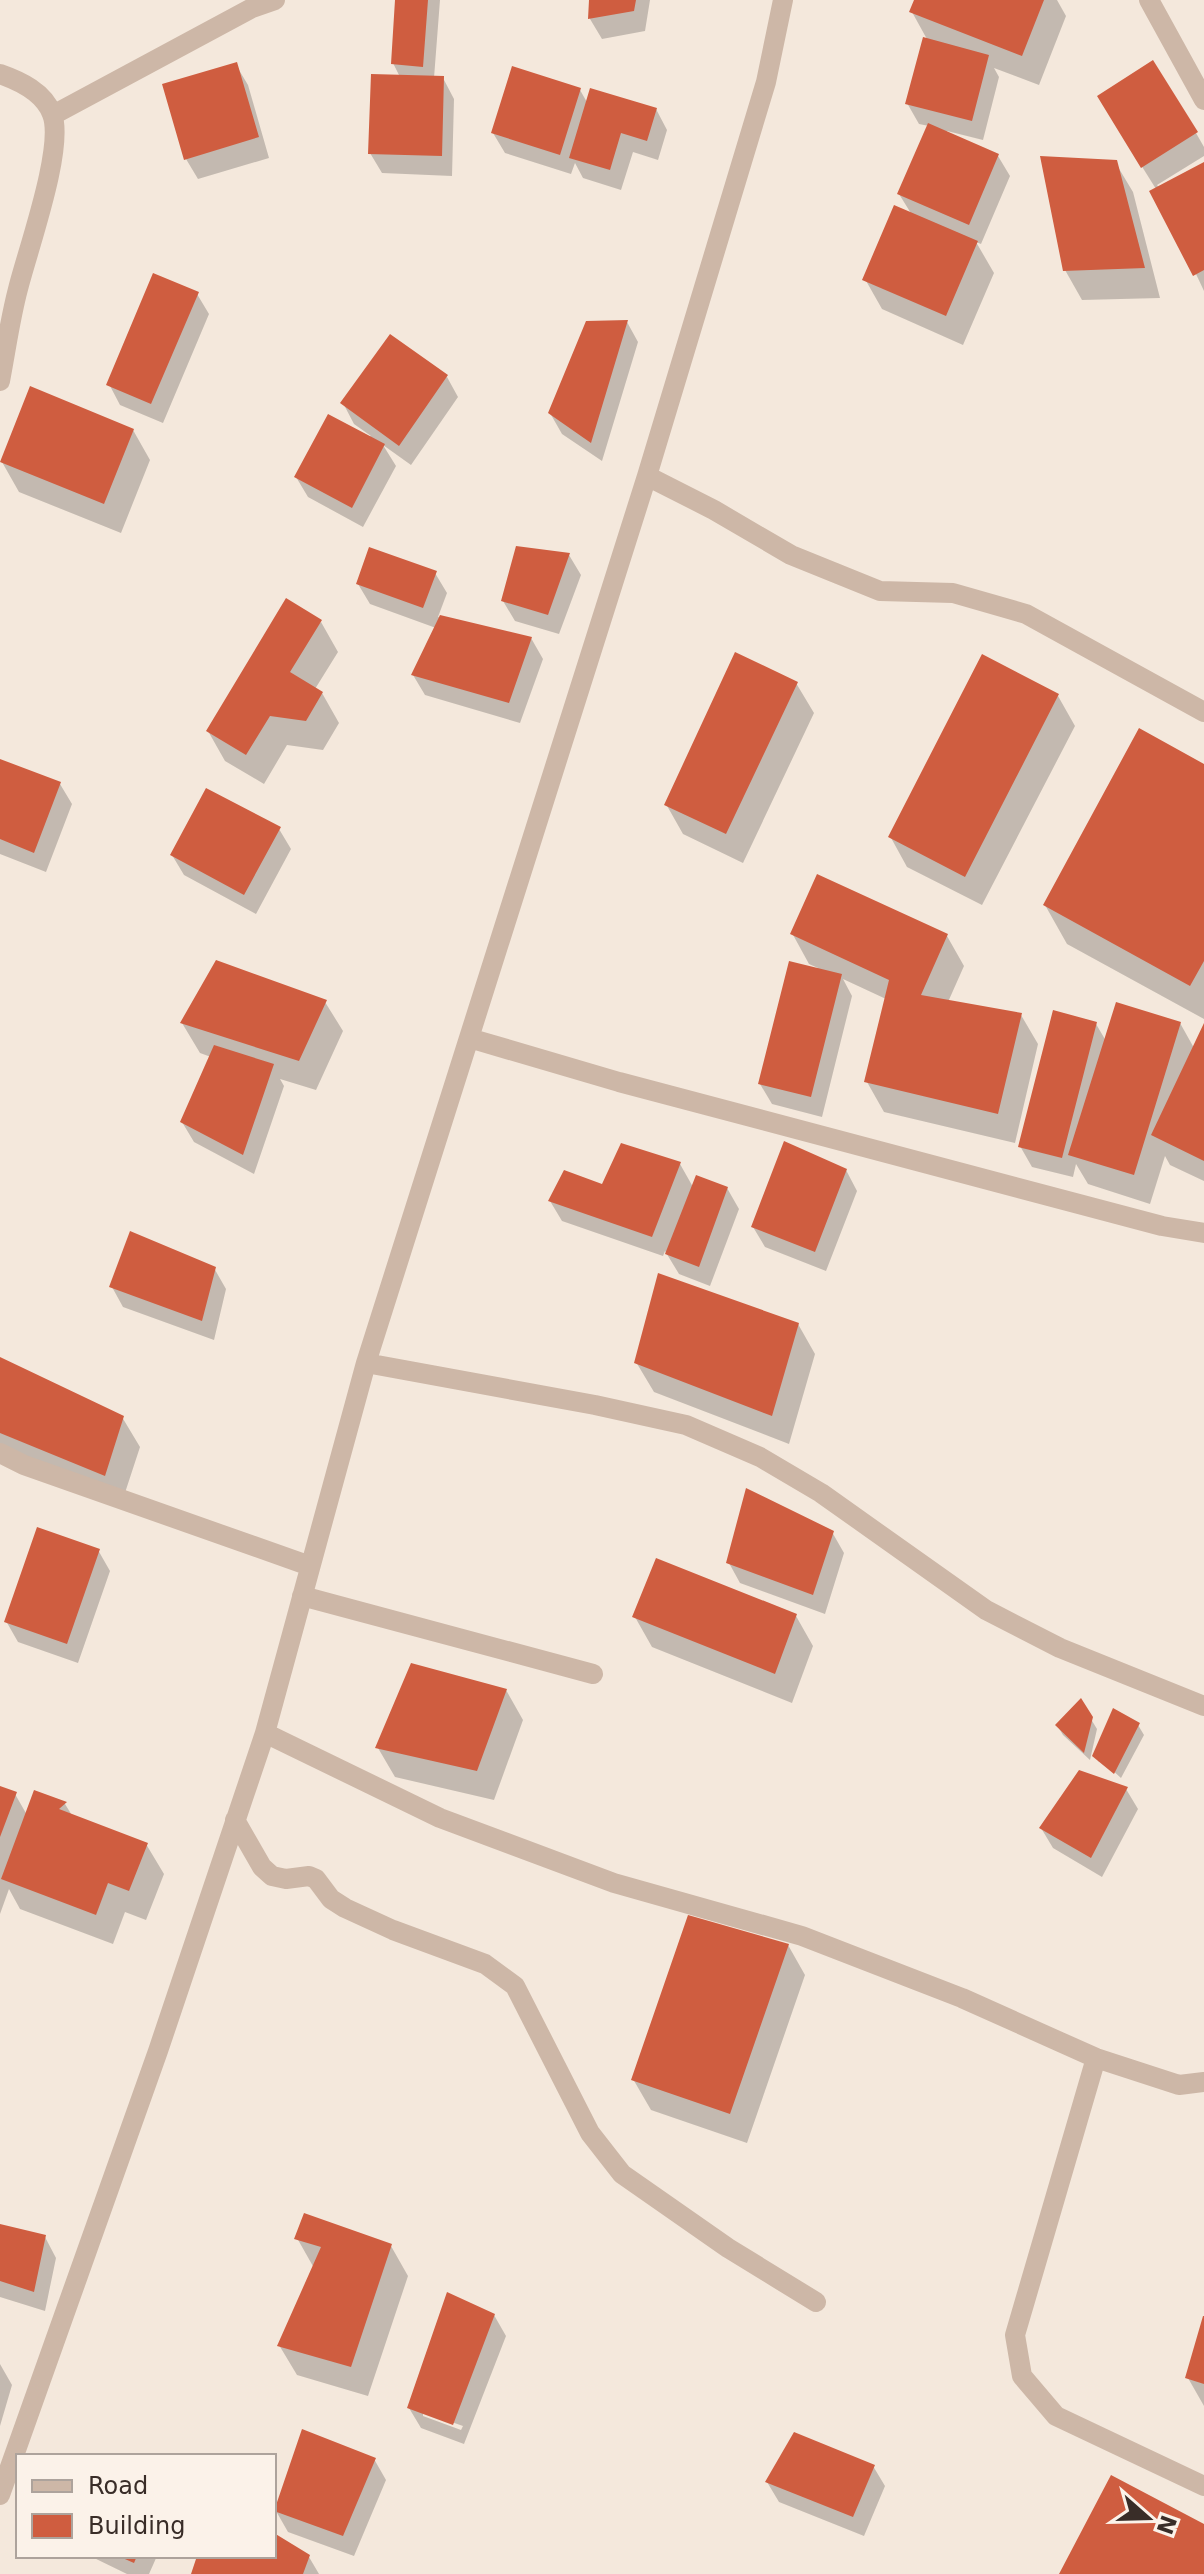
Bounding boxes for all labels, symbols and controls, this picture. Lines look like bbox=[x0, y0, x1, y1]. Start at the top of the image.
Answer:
legend bbox=[16, 2454, 276, 2558]
text: Road bbox=[88, 2472, 148, 2500]
north arrow bbox=[1108, 2478, 1188, 2558]
text: Building bbox=[88, 2512, 185, 2540]
text: N bbox=[1151, 2512, 1181, 2538]

